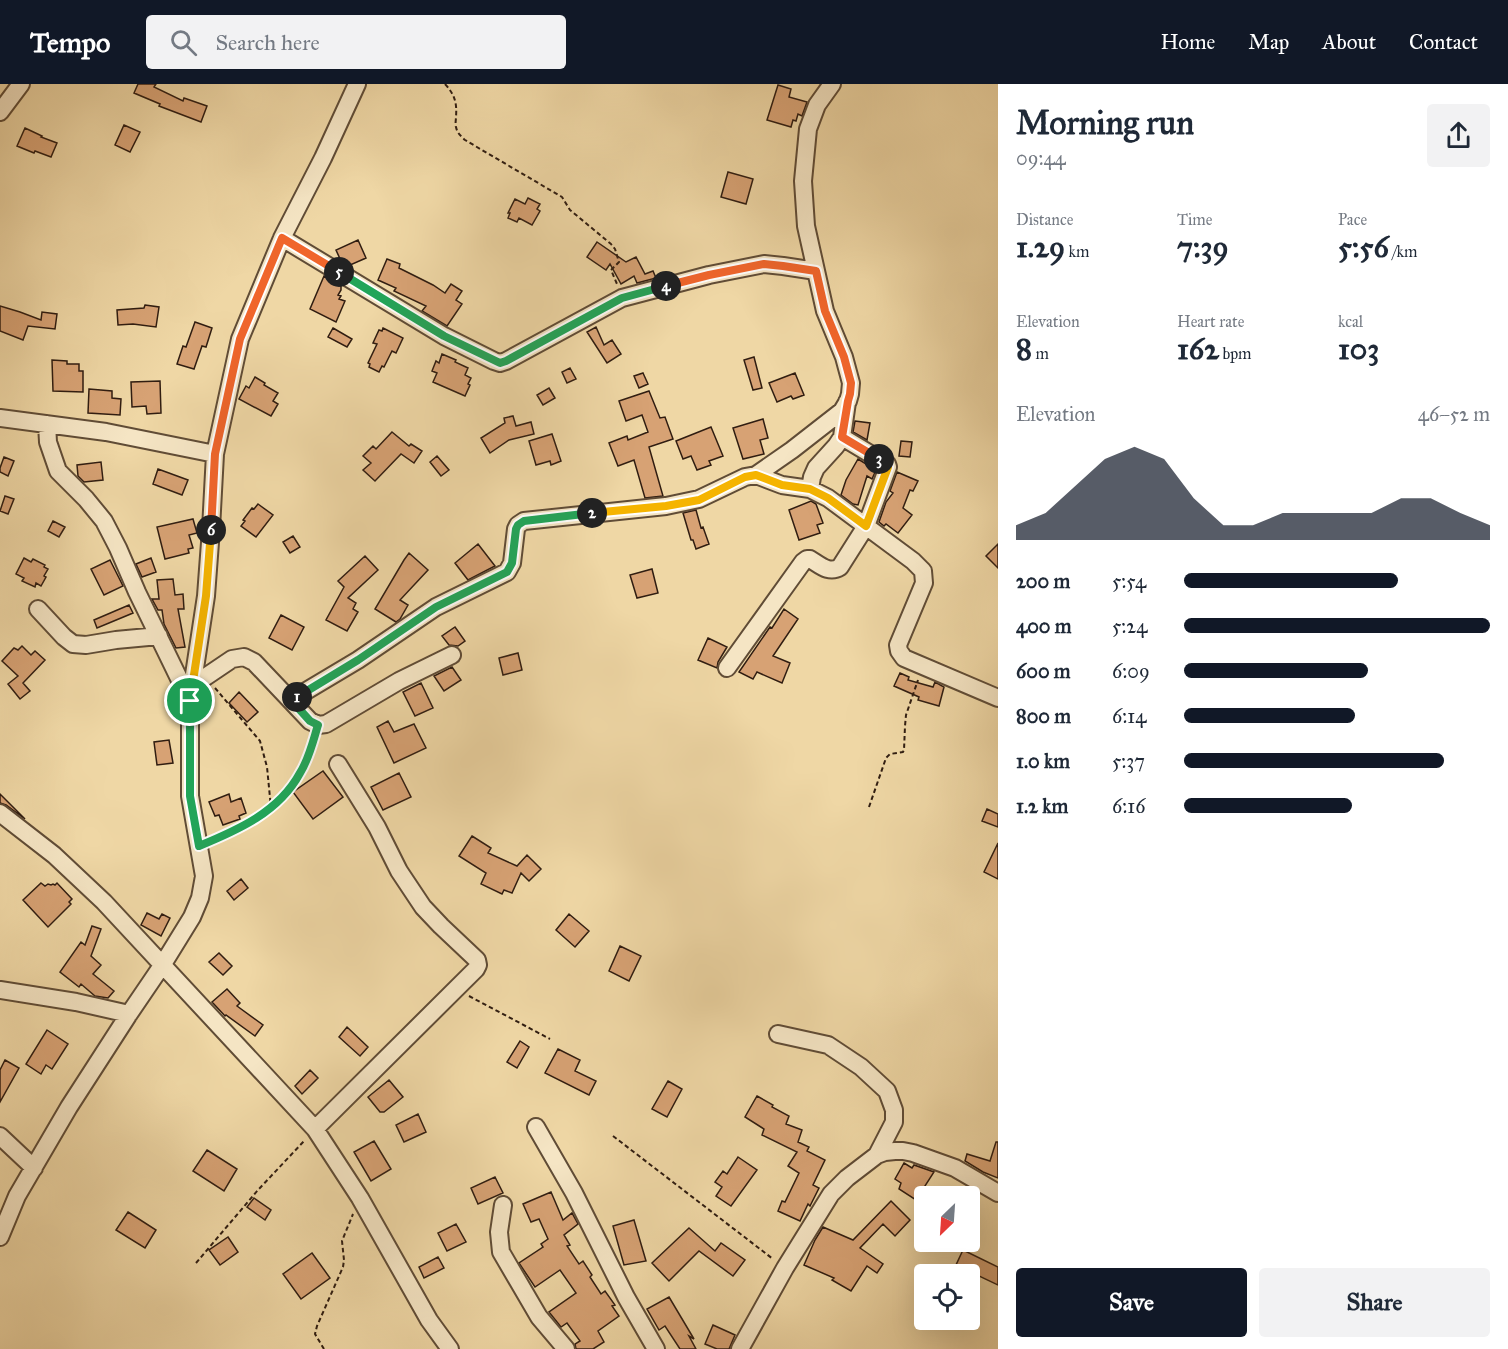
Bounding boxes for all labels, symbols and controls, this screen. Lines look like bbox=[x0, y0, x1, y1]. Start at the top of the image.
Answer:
search box bbox=[146, 15, 566, 69]
text: Tempo bbox=[30, 25, 110, 60]
icon: search bbox=[167, 26, 200, 59]
text: Search here bbox=[215, 29, 320, 56]
text: Home bbox=[1160, 29, 1215, 55]
text: Map bbox=[1248, 29, 1289, 55]
text: About bbox=[1322, 29, 1376, 55]
text: Contact bbox=[1409, 29, 1478, 55]
text: Morning run bbox=[1016, 103, 1194, 143]
button: share bbox=[1427, 104, 1490, 167]
text: 09:44 bbox=[1016, 146, 1066, 170]
text: Distance bbox=[1016, 210, 1073, 229]
text: Time bbox=[1177, 210, 1212, 229]
text: Pace bbox=[1338, 210, 1367, 229]
text: 1.29 bbox=[1016, 229, 1065, 265]
text: 7:39 bbox=[1177, 229, 1229, 265]
text: 5:56 bbox=[1338, 229, 1389, 265]
text: km bbox=[1065, 242, 1089, 261]
text: /km bbox=[1389, 242, 1417, 261]
pin: 5 bbox=[324, 257, 354, 287]
text: 5 bbox=[335, 262, 343, 281]
pin: 4 bbox=[651, 271, 681, 301]
text: 4 bbox=[662, 276, 670, 295]
text: Elevation bbox=[1016, 312, 1080, 331]
text: Heart rate bbox=[1177, 312, 1244, 331]
text: kcal bbox=[1338, 312, 1363, 331]
text: 8 bbox=[1016, 331, 1032, 367]
text: 162 bbox=[1177, 331, 1219, 367]
text: 103 bbox=[1338, 331, 1379, 367]
text: m bbox=[1032, 344, 1049, 363]
text: bpm bbox=[1219, 344, 1252, 363]
text: Elevation bbox=[1016, 402, 1095, 426]
text: 46–52 m bbox=[1418, 402, 1490, 426]
pin: 3 bbox=[864, 444, 894, 474]
text: 3 bbox=[876, 449, 882, 468]
pin: 2 bbox=[577, 498, 607, 528]
text: 2 bbox=[588, 503, 596, 522]
pin: 6 bbox=[196, 515, 226, 545]
text: 6 bbox=[207, 520, 215, 539]
text: 200 m bbox=[1016, 569, 1070, 593]
text: 5:54 bbox=[1112, 569, 1146, 593]
text: 400 m bbox=[1016, 614, 1072, 638]
text: 5:24 bbox=[1112, 614, 1147, 638]
text: 600 m bbox=[1016, 659, 1071, 683]
text: 6:09 bbox=[1112, 659, 1150, 683]
pin bbox=[164, 675, 215, 726]
pin: 1 bbox=[282, 682, 312, 712]
icon: arrive bbox=[173, 684, 206, 717]
text: 1 bbox=[294, 687, 300, 706]
text: 800 m bbox=[1016, 704, 1071, 728]
text: 6:14 bbox=[1112, 704, 1146, 728]
text: 1.0 km bbox=[1016, 749, 1070, 773]
text: 5:37 bbox=[1112, 749, 1145, 773]
text: 1.2 km bbox=[1016, 794, 1068, 818]
text: 6:16 bbox=[1112, 794, 1145, 818]
north arrow bbox=[914, 1186, 980, 1252]
map controls bbox=[914, 1186, 980, 1330]
button: locate bbox=[914, 1264, 980, 1330]
button: Save bbox=[1016, 1268, 1247, 1337]
button: Share bbox=[1259, 1268, 1490, 1337]

